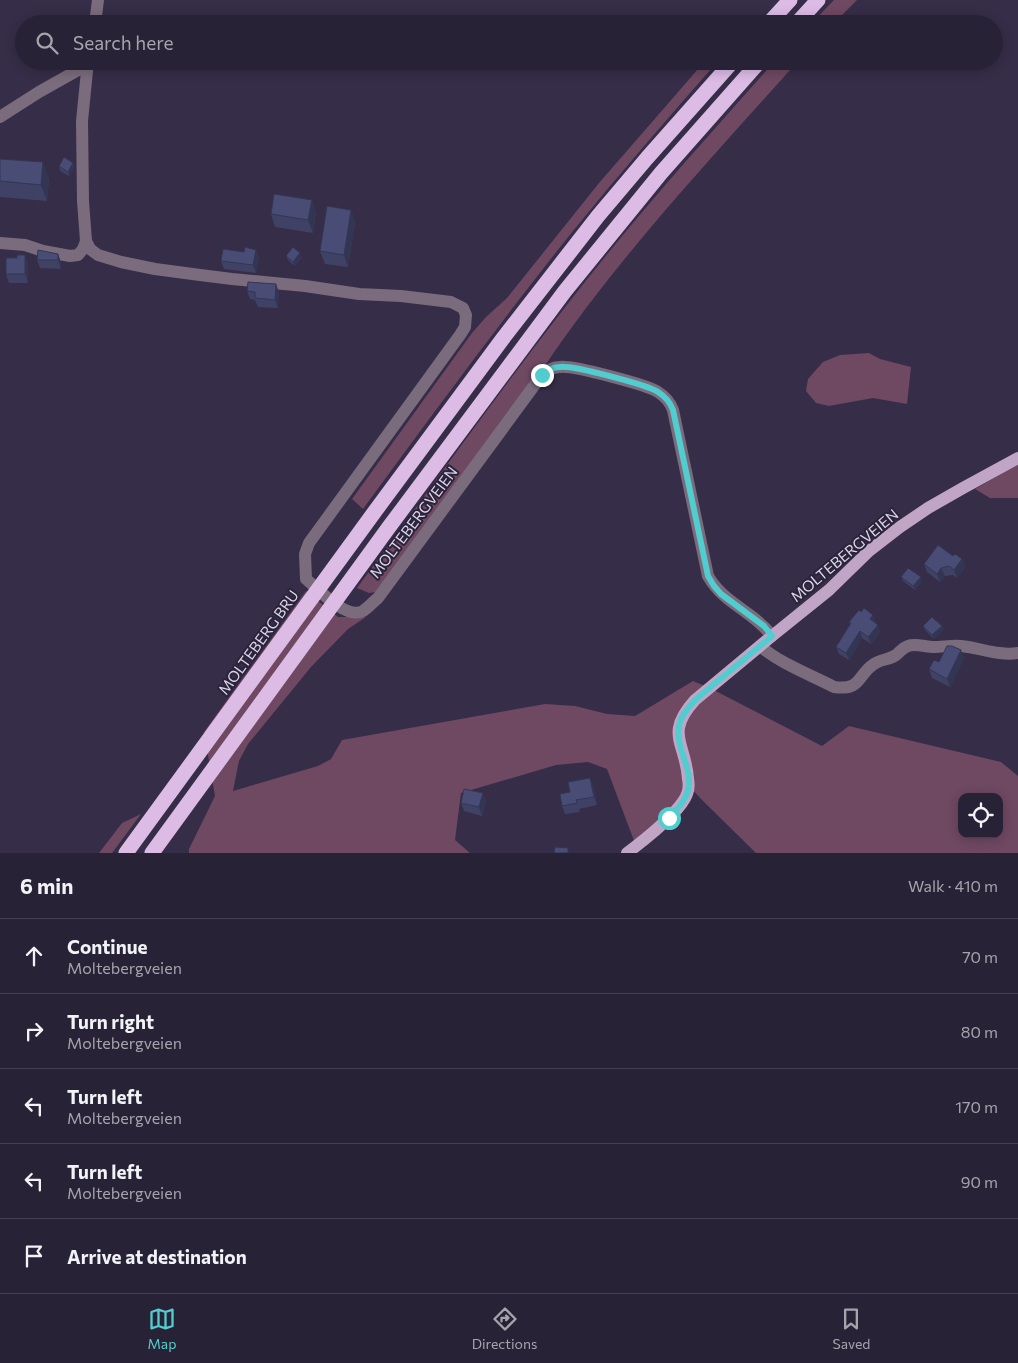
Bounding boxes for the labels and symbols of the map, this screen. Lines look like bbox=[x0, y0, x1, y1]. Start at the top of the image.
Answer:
route end bbox=[531, 364, 554, 387]
street label: MOLTEBERGVEIEN bbox=[365, 463, 461, 581]
street label: MOLTEBERGVEIEN bbox=[787, 505, 901, 605]
street label: MOLTEBERG BRU bbox=[214, 586, 302, 698]
route start bbox=[658, 807, 681, 830]

